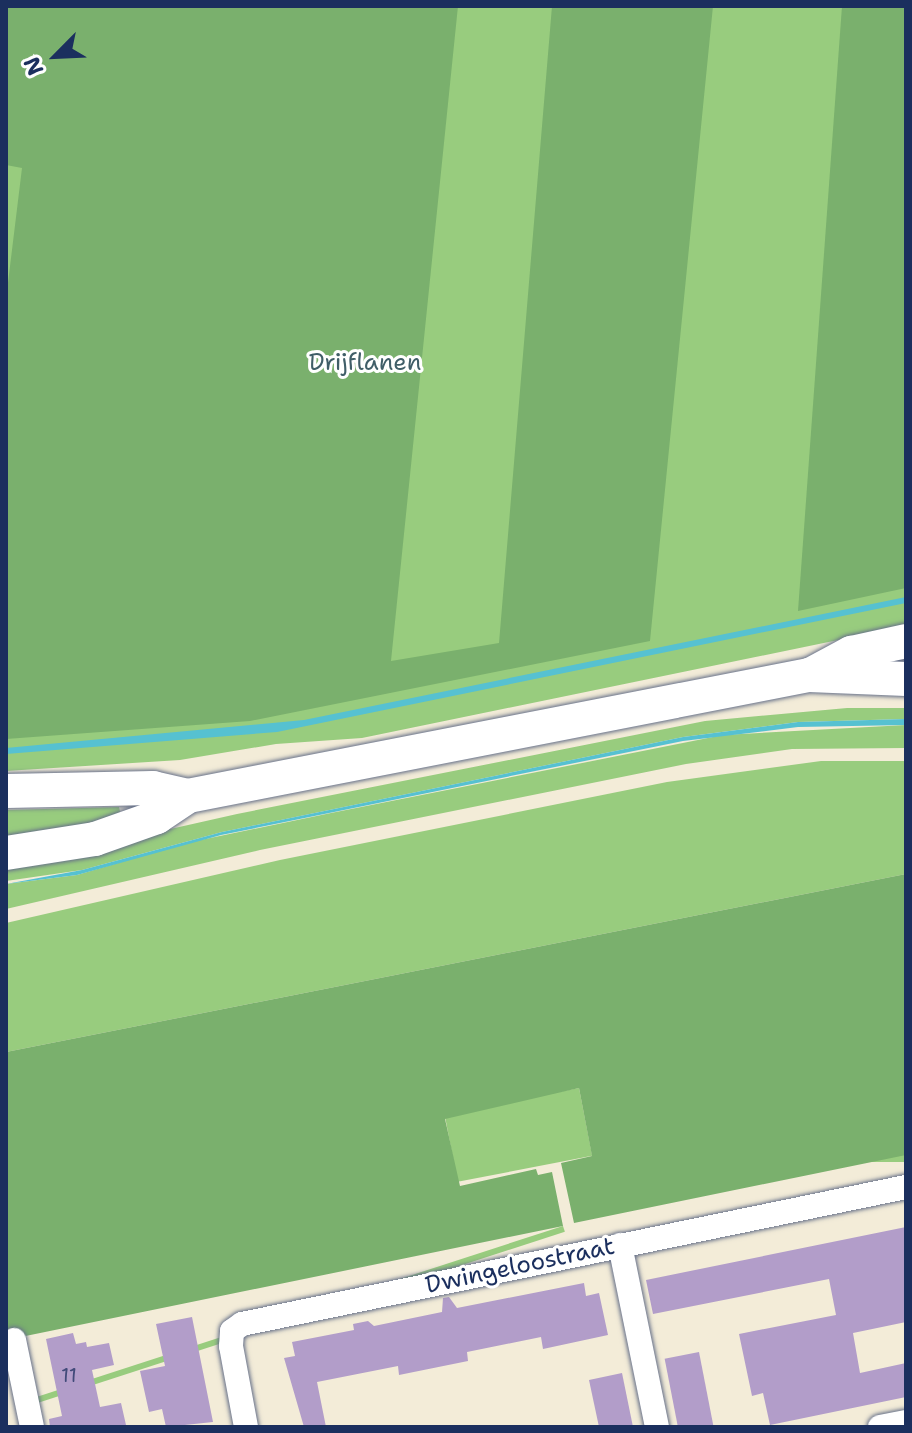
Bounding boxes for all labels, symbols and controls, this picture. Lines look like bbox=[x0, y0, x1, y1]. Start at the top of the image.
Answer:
north arrow bbox=[16, 16, 96, 96]
text: N bbox=[17, 52, 50, 80]
park label: Drijflanen bbox=[309, 349, 421, 377]
street label: Dwingeloostraat bbox=[423, 1232, 617, 1300]
house number: 11 bbox=[61, 1363, 77, 1387]

